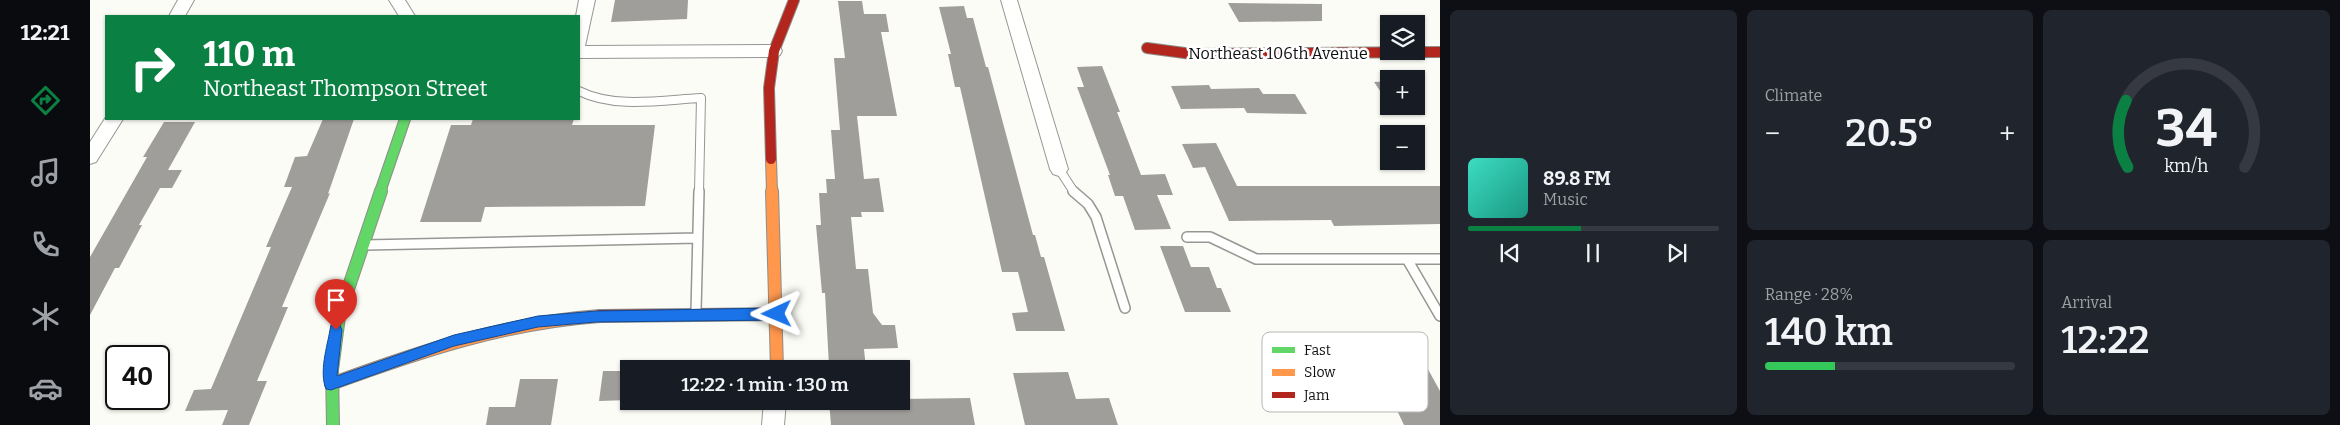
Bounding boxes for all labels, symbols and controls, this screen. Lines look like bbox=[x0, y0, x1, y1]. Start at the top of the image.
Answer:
map controls bbox=[1380, 15, 1425, 170]
button: layers bbox=[1380, 15, 1425, 60]
text: 12:21 bbox=[21, 19, 69, 46]
text: 110 m bbox=[203, 33, 295, 75]
icon: right bbox=[120, 35, 185, 100]
street label: Northeast 106th Avenue bbox=[1188, 44, 1368, 63]
button: + bbox=[1380, 70, 1425, 115]
text: Northeast Thompson Street bbox=[203, 75, 487, 102]
icon: directions bbox=[28, 83, 63, 118]
text: Climate bbox=[1765, 86, 1822, 105]
text: 34 bbox=[2156, 97, 2218, 160]
text: 20.5° bbox=[1845, 110, 1934, 156]
text: − bbox=[1765, 117, 1780, 150]
text: + bbox=[1999, 117, 2015, 150]
button: − bbox=[1380, 125, 1425, 170]
icon: music bbox=[28, 155, 63, 190]
text: km/h bbox=[2165, 155, 2209, 177]
text: 89.8 FM bbox=[1543, 167, 1611, 190]
text: Music bbox=[1543, 190, 1588, 209]
icon: phone bbox=[28, 227, 63, 262]
icon: previous bbox=[1496, 239, 1524, 267]
icon: pause bbox=[1579, 239, 1607, 267]
icon: next bbox=[1663, 239, 1691, 267]
pin bbox=[315, 279, 357, 330]
text: Range · 28% bbox=[1765, 285, 1853, 304]
icon: arrive bbox=[322, 286, 350, 314]
position arrow bbox=[750, 287, 802, 339]
text: Arrival bbox=[2061, 293, 2112, 312]
icon: climate bbox=[28, 299, 63, 334]
text: 140 km bbox=[1765, 309, 1893, 355]
text: 12:22 bbox=[2061, 317, 2150, 363]
legend bbox=[1262, 332, 1428, 412]
text: Fast bbox=[1304, 342, 1331, 359]
speed limit sign: 40 bbox=[105, 345, 170, 410]
text: Slow bbox=[1304, 364, 1336, 381]
icon: car bbox=[28, 371, 63, 406]
text: 12:22 · 1 min · 130 m bbox=[681, 373, 849, 396]
text: Jam bbox=[1303, 387, 1330, 404]

